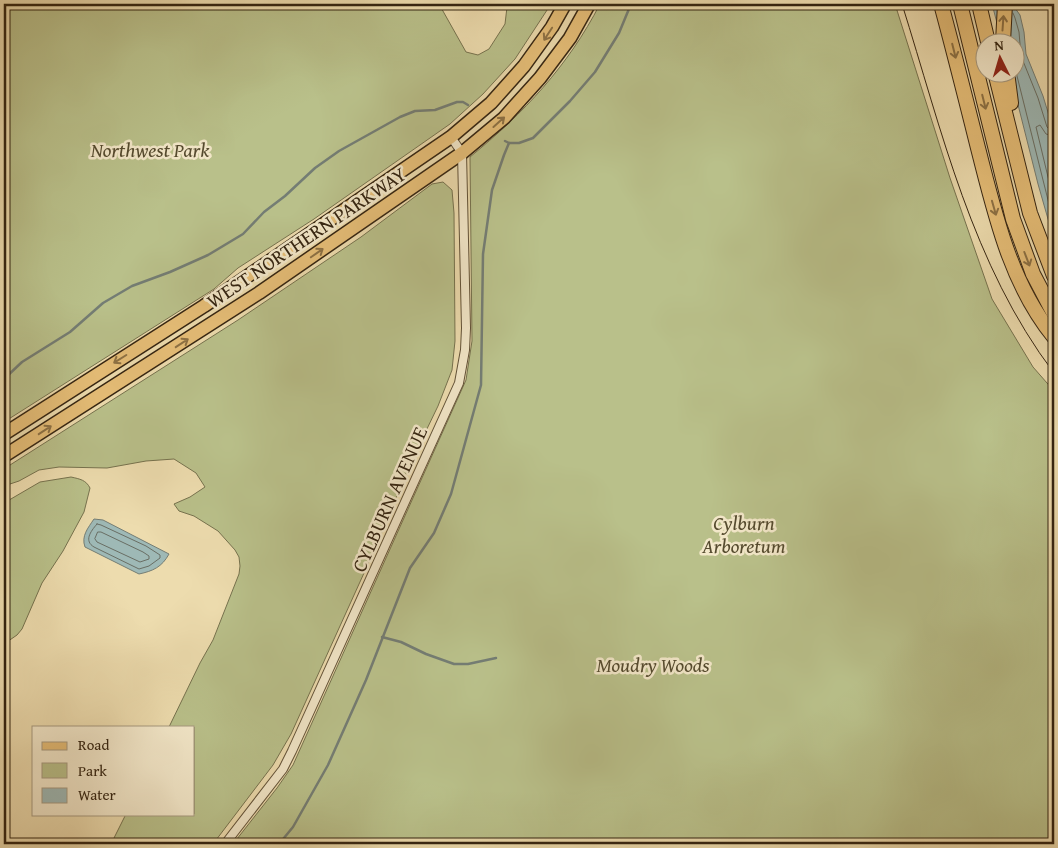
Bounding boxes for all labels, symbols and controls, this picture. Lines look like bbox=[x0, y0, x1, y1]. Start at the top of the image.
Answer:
one-way arrow bbox=[999, 15, 1008, 31]
one-way arrow bbox=[542, 26, 552, 40]
north arrow bbox=[976, 32, 1026, 82]
text: N bbox=[993, 35, 1005, 55]
one-way arrow bbox=[949, 42, 959, 58]
one-way arrow bbox=[980, 94, 989, 110]
one-way arrow bbox=[493, 116, 506, 128]
park label: Northwest Park bbox=[90, 135, 210, 164]
street label: WEST NORTHERN PARKWAY bbox=[200, 159, 412, 315]
one-way arrow bbox=[989, 200, 999, 216]
one-way arrow bbox=[310, 248, 324, 258]
one-way arrow bbox=[1023, 251, 1032, 266]
one-way arrow bbox=[175, 337, 189, 348]
one-way arrow bbox=[114, 355, 128, 365]
street label: CYLBURN AVENUE bbox=[344, 422, 434, 576]
one-way arrow bbox=[37, 425, 51, 435]
park label: Cylburn Arboretum bbox=[701, 508, 786, 560]
park label: Moudry Woods bbox=[596, 650, 710, 679]
legend bbox=[32, 726, 195, 816]
text: Road bbox=[78, 734, 109, 755]
text: Park bbox=[78, 760, 107, 781]
text: Water bbox=[78, 784, 116, 805]

